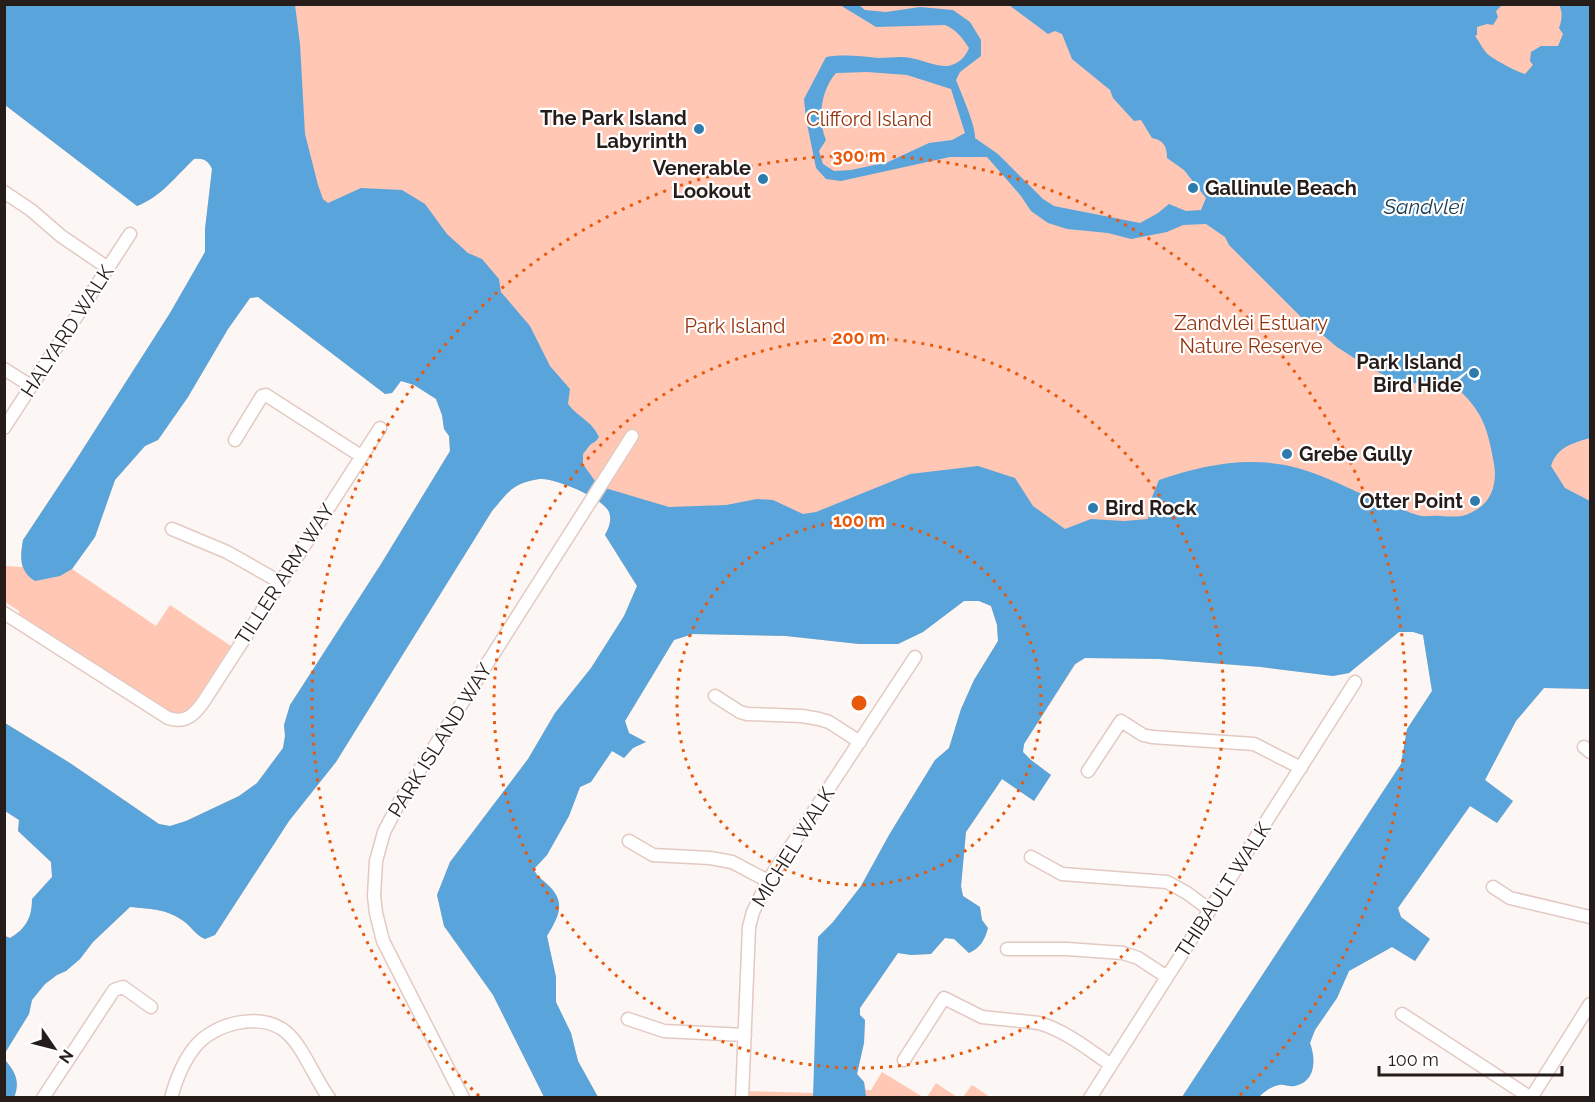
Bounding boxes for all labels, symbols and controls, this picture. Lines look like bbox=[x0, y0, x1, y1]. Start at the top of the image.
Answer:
place label: The Park Island Labyrinth bbox=[540, 106, 687, 153]
park label: Clifford Island bbox=[806, 107, 932, 131]
marker: The Park Island Labyrinth bbox=[692, 122, 706, 136]
text: 300 m bbox=[832, 145, 886, 166]
place label: Venerable Lookout bbox=[653, 156, 751, 203]
marker: Venerable Lookout bbox=[756, 172, 770, 186]
place label: Gallinule Beach bbox=[1205, 176, 1357, 200]
marker: Gallinule Beach bbox=[1186, 181, 1200, 195]
water label: Sandvlei bbox=[1383, 194, 1465, 219]
street label: HALYARD WALK bbox=[15, 261, 119, 401]
park label: Zandvlei Estuary Nature Reserve bbox=[1174, 311, 1328, 358]
park label: Park Island bbox=[685, 314, 785, 338]
text: 200 m bbox=[832, 327, 886, 348]
place label: Park Island Bird Hide bbox=[1356, 350, 1462, 397]
marker: Park Island Bird Hide bbox=[1467, 366, 1481, 380]
place label: Grebe Gully bbox=[1299, 442, 1413, 466]
marker: Grebe Gully bbox=[1280, 447, 1294, 461]
place label: Otter Point bbox=[1359, 489, 1463, 513]
marker: Otter Point bbox=[1468, 494, 1482, 508]
place label: Bird Rock bbox=[1105, 496, 1197, 520]
street label: TILLER ARM WAY bbox=[230, 499, 340, 649]
marker: Bird Rock bbox=[1086, 501, 1100, 515]
text: 100 m bbox=[833, 510, 885, 531]
street label: PARK ISLAND WAY bbox=[383, 659, 497, 821]
centre of rings bbox=[849, 693, 869, 713]
street label: MICHEL WALK bbox=[747, 783, 839, 911]
street label: THIBAULT WALK bbox=[1170, 818, 1276, 962]
north arrow bbox=[24, 1018, 84, 1078]
scale bar bbox=[1379, 1039, 1562, 1077]
text: N bbox=[55, 1046, 77, 1067]
text: 100 m bbox=[1388, 1049, 1439, 1070]

